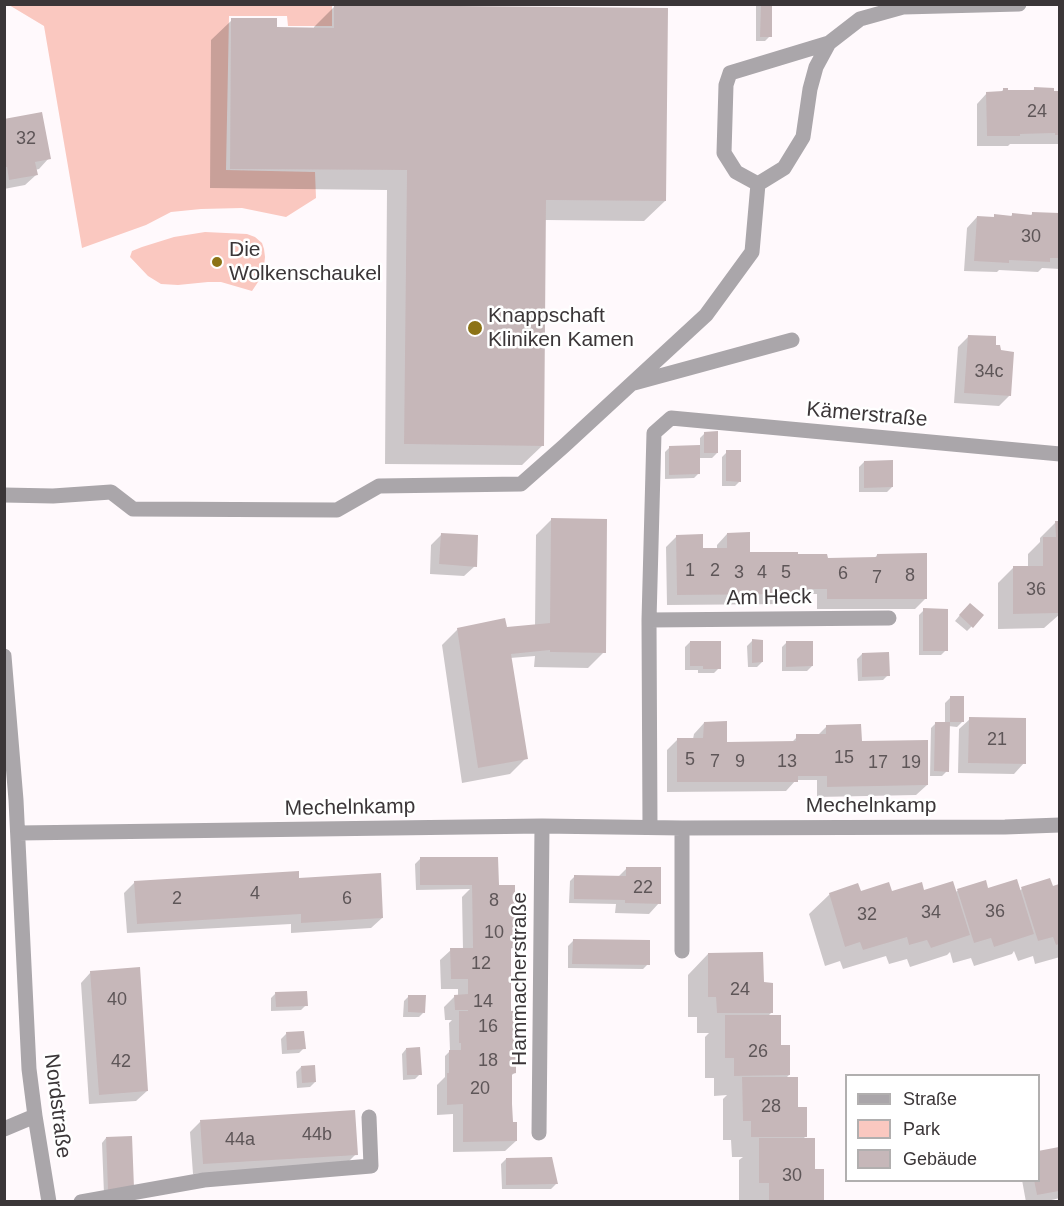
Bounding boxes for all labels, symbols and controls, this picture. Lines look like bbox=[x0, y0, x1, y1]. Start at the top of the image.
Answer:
house number: 24 bbox=[1027, 101, 1047, 123]
house number: 32 bbox=[16, 128, 36, 150]
house number: 30 bbox=[1021, 226, 1041, 248]
place label: Die Wolkenschaukel bbox=[229, 237, 382, 287]
marker: Die Wolkenschaukel bbox=[210, 255, 224, 269]
place label: Knappschaft Kliniken Kamen bbox=[488, 303, 634, 353]
marker: Knappschaft Kliniken Kamen bbox=[466, 319, 484, 337]
house number: 34c bbox=[974, 361, 1004, 383]
street label: Kämerstraße bbox=[805, 397, 929, 433]
house number: 1 bbox=[685, 560, 695, 582]
house number: 2 bbox=[710, 560, 720, 582]
house number: 3 bbox=[734, 562, 744, 584]
house number: 4 bbox=[757, 562, 767, 584]
house number: 5 bbox=[781, 562, 791, 584]
house number: 6 bbox=[838, 563, 848, 585]
house number: 8 bbox=[905, 565, 915, 587]
house number: 7 bbox=[872, 567, 882, 589]
house number: 36 bbox=[1026, 579, 1046, 601]
street label: Am Heck bbox=[726, 585, 812, 611]
house number: 21 bbox=[987, 729, 1007, 751]
house number: 15 bbox=[834, 747, 854, 769]
house number: 5 bbox=[685, 749, 695, 771]
house number: 7 bbox=[710, 751, 720, 773]
house number: 9 bbox=[735, 751, 745, 773]
house number: 13 bbox=[777, 751, 797, 773]
house number: 17 bbox=[868, 752, 888, 774]
house number: 19 bbox=[901, 752, 921, 774]
street label: Mechelnkamp bbox=[806, 793, 936, 819]
street label: Mechelnkamp bbox=[284, 794, 416, 822]
house number: 22 bbox=[633, 877, 653, 899]
house number: 4 bbox=[250, 883, 260, 905]
house number: 2 bbox=[172, 888, 182, 910]
house number: 6 bbox=[342, 888, 352, 910]
house number: 8 bbox=[489, 890, 499, 912]
street label: Hammacherstraße bbox=[507, 892, 533, 1066]
house number: 36 bbox=[985, 901, 1005, 923]
house number: 34 bbox=[921, 902, 941, 924]
house number: 32 bbox=[857, 904, 877, 926]
house number: 10 bbox=[484, 922, 504, 944]
house number: 12 bbox=[471, 953, 491, 975]
house number: 24 bbox=[730, 979, 750, 1001]
house number: 40 bbox=[107, 989, 127, 1011]
house number: 14 bbox=[473, 991, 493, 1013]
house number: 16 bbox=[478, 1016, 498, 1038]
house number: 26 bbox=[748, 1041, 768, 1063]
house number: 18 bbox=[478, 1050, 498, 1072]
house number: 42 bbox=[111, 1051, 131, 1073]
street label: Nordstraße bbox=[38, 1052, 76, 1160]
legend bbox=[845, 1074, 1040, 1182]
house number: 20 bbox=[470, 1078, 490, 1100]
text: Straße bbox=[903, 1089, 957, 1109]
house number: 28 bbox=[761, 1096, 781, 1118]
text: Park bbox=[903, 1119, 940, 1139]
house number: 44b bbox=[302, 1124, 332, 1146]
house number: 44a bbox=[225, 1129, 255, 1151]
text: Gebäude bbox=[903, 1149, 977, 1169]
house number: 30 bbox=[782, 1165, 802, 1187]

